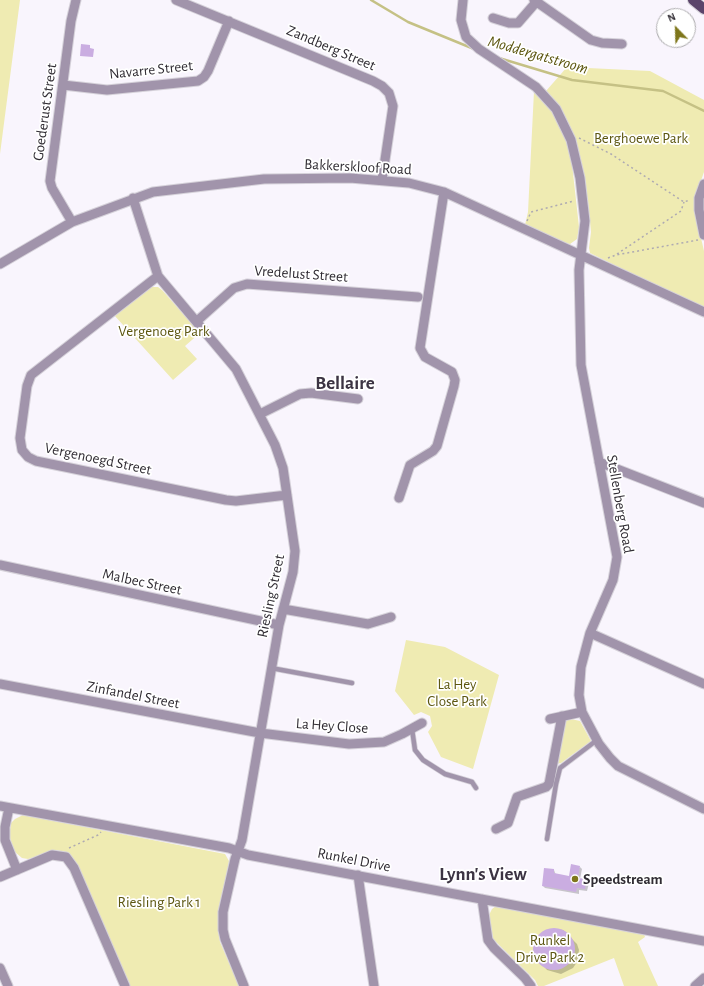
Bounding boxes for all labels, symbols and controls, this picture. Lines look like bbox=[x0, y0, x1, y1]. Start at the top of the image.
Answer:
north arrow bbox=[656, 8, 696, 48]
text: N bbox=[666, 11, 677, 24]
street label: Zandberg Street bbox=[284, 21, 378, 75]
water label: Moddergatstroom bbox=[486, 32, 590, 78]
street label: Navarre Street bbox=[108, 57, 194, 83]
street label: Goederust Street bbox=[29, 62, 61, 162]
park label: Berghoewe Park bbox=[594, 129, 688, 147]
street label: Bakkerskloof Road bbox=[304, 155, 412, 179]
street label: Vredelust Street bbox=[254, 262, 348, 286]
park label: Vergenoeg Park bbox=[118, 322, 210, 340]
district label: Bellaire bbox=[315, 372, 375, 394]
street label: Vergenoegd Street bbox=[43, 439, 153, 479]
street label: Stellenberg Road bbox=[602, 453, 638, 555]
street label: Riesling Street bbox=[253, 553, 289, 639]
street label: Malbec Street bbox=[101, 565, 183, 599]
park label: La Hey Close Park bbox=[427, 675, 487, 710]
street label: Zinfandel Street bbox=[85, 677, 181, 713]
street label: La Hey Close bbox=[295, 714, 369, 738]
street label: Runkel Drive bbox=[316, 844, 392, 876]
district label: Lynn's View bbox=[439, 863, 527, 885]
place label: Speedstream bbox=[583, 870, 663, 888]
marker: Speedstream bbox=[570, 874, 580, 884]
park label: Riesling Park 1 bbox=[118, 893, 200, 911]
park label: Runkel Drive Park 2 bbox=[516, 931, 584, 966]

